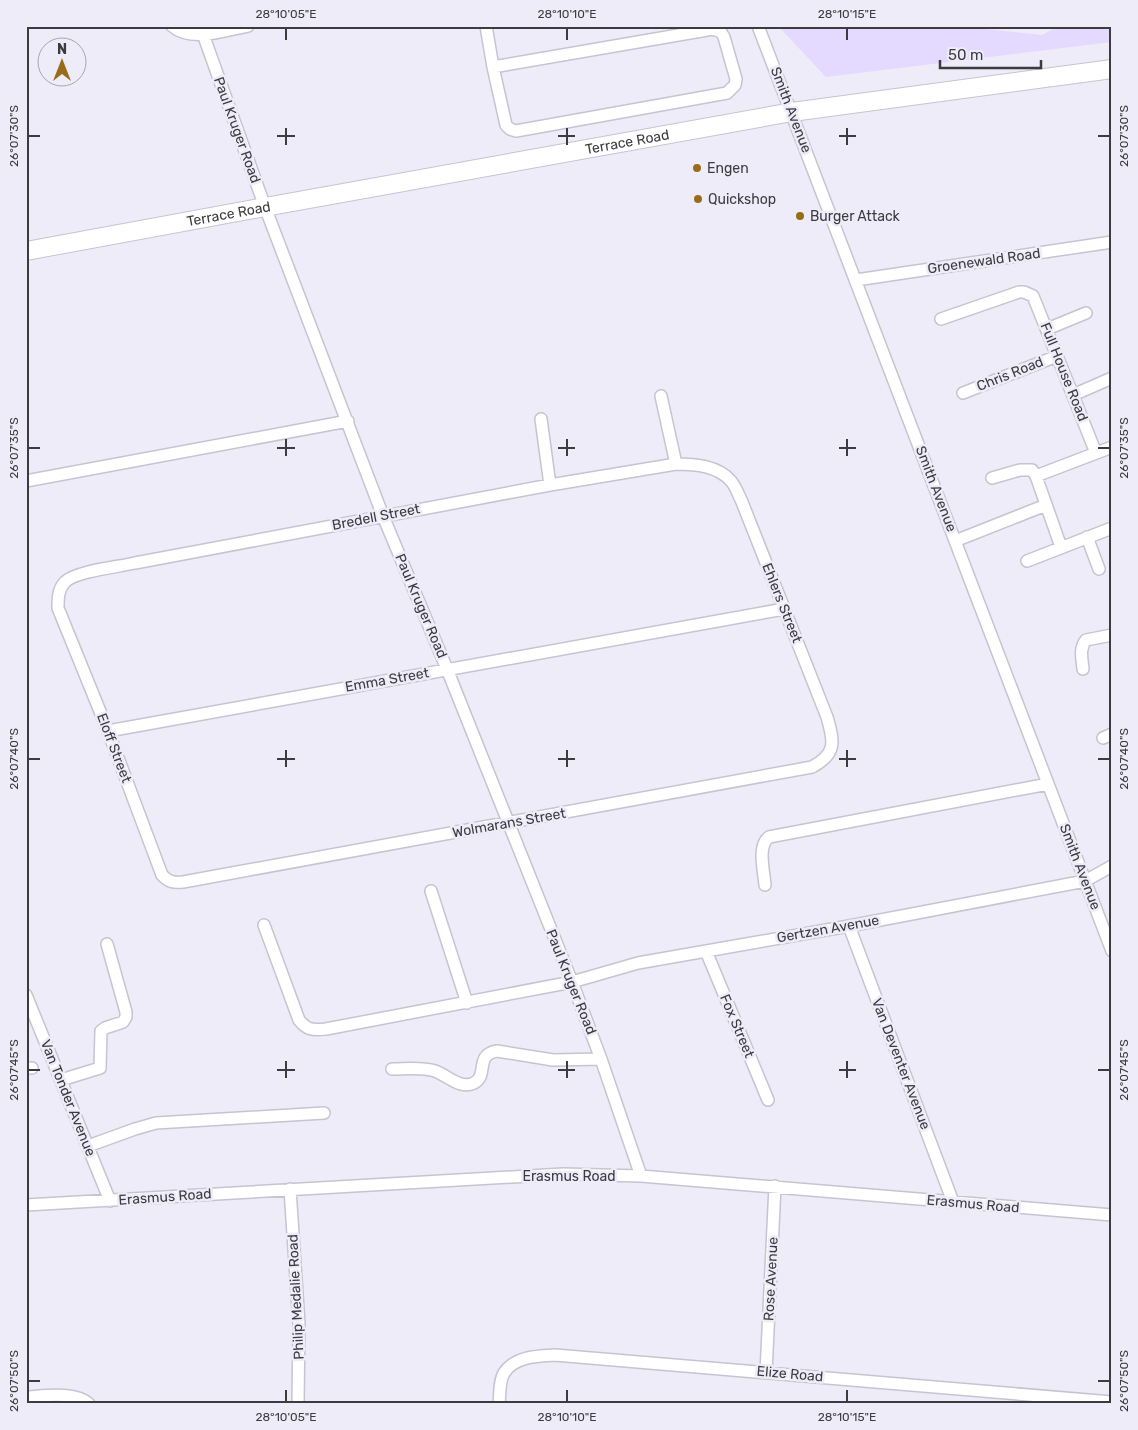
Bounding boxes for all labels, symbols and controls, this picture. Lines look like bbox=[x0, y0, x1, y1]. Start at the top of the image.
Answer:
text: 28°10'05"E bbox=[255, 7, 317, 21]
text: 28°10'10"E bbox=[537, 7, 597, 21]
text: 28°10'15"E bbox=[818, 7, 876, 21]
north arrow bbox=[38, 38, 88, 88]
scale bar bbox=[940, 38, 1042, 70]
text: N bbox=[57, 41, 67, 58]
text: 50 m bbox=[948, 46, 983, 64]
street label: Smith Avenue bbox=[767, 65, 815, 156]
street label: Paul Kruger Road bbox=[210, 75, 264, 185]
text: 26°07'30"S bbox=[7, 105, 21, 167]
text: 26°07'30"S bbox=[1117, 105, 1131, 167]
street label: Terrace Road bbox=[584, 126, 671, 158]
place label: Engen bbox=[707, 160, 749, 177]
marker: Engen bbox=[691, 162, 703, 174]
place label: Quickshop bbox=[708, 191, 776, 208]
marker: Quickshop bbox=[692, 193, 704, 205]
street label: Terrace Road bbox=[185, 198, 272, 230]
place label: Burger Attack bbox=[810, 208, 901, 225]
marker: Burger Attack bbox=[794, 210, 806, 222]
street label: Groenewald Road bbox=[926, 245, 1042, 277]
street label: Full House Road bbox=[1036, 320, 1092, 424]
street label: Chris Road bbox=[974, 353, 1046, 395]
text: 26°07'35"S bbox=[7, 417, 21, 479]
text: 26°07'35"S bbox=[1117, 417, 1131, 479]
street label: Smith Avenue bbox=[912, 444, 960, 535]
street label: Bredell Street bbox=[331, 500, 422, 534]
street label: Paul Kruger Road bbox=[391, 551, 451, 661]
street label: Ehlers Street bbox=[758, 561, 806, 646]
street label: Emma Street bbox=[344, 664, 431, 696]
street label: Eloff Street bbox=[93, 711, 135, 786]
text: 26°07'40"S bbox=[7, 728, 21, 790]
text: 26°07'40"S bbox=[1117, 728, 1131, 790]
street label: Wolmarans Street bbox=[451, 805, 568, 841]
street label: Smith Avenue bbox=[1056, 822, 1104, 913]
street label: Gertzen Avenue bbox=[775, 912, 881, 946]
street label: Paul Kruger Road bbox=[542, 927, 600, 1037]
street label: Fox Street bbox=[716, 992, 758, 1061]
street label: Van Deventer Avenue bbox=[868, 996, 934, 1132]
street label: Van Tonder Avenue bbox=[37, 1037, 99, 1159]
text: 26°07'45"S bbox=[7, 1039, 21, 1101]
text: 26°07'45"S bbox=[1117, 1039, 1131, 1101]
street label: Erasmus Road bbox=[522, 1168, 616, 1185]
street label: Erasmus Road bbox=[118, 1185, 212, 1209]
street label: Erasmus Road bbox=[926, 1191, 1020, 1217]
street label: Philip Medalie Road bbox=[284, 1234, 308, 1360]
street label: Rose Avenue bbox=[760, 1236, 782, 1321]
text: 26°07'50"S bbox=[7, 1350, 21, 1412]
text: 26°07'50"S bbox=[1117, 1350, 1131, 1412]
street label: Elize Road bbox=[756, 1363, 824, 1385]
text: 28°10'05"E bbox=[255, 1410, 317, 1424]
text: 28°10'10"E bbox=[537, 1410, 597, 1424]
text: 28°10'15"E bbox=[818, 1410, 876, 1424]

